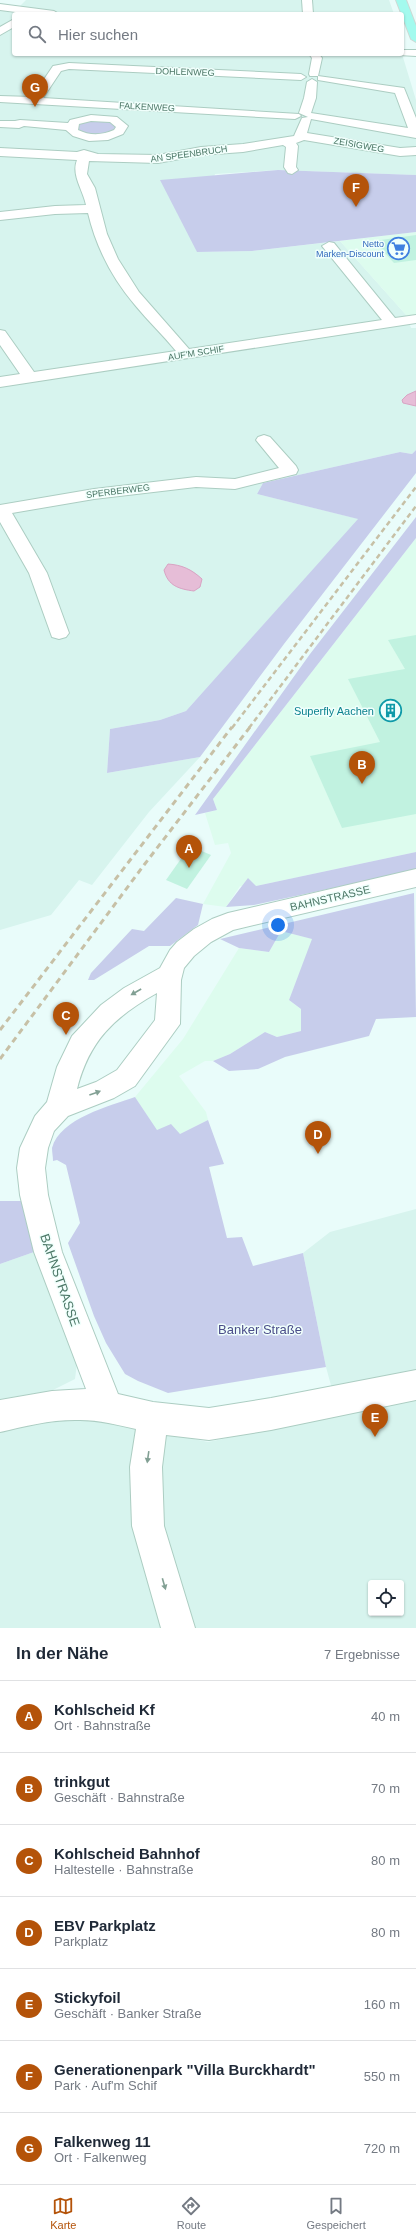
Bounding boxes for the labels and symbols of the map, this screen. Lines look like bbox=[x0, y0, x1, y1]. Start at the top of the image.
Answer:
street label: DOHLENWEG bbox=[155, 66, 215, 78]
pin: G bbox=[22, 74, 48, 107]
street label: FALKENWEG bbox=[119, 101, 175, 113]
street label: ZEISIGWEG bbox=[333, 136, 385, 154]
street label: AN SPEENBRUCH bbox=[150, 144, 228, 164]
pin: F bbox=[343, 174, 369, 207]
supermarket icon: Netto Marken-Discount bbox=[386, 236, 412, 262]
place label: Netto Marken-Discount bbox=[316, 239, 384, 259]
street label: AUF'M SCHIF bbox=[167, 344, 225, 362]
street label: SPERBERWEG bbox=[85, 482, 151, 500]
building icon: Superfly Aachen bbox=[377, 698, 403, 724]
place label: Superfly Aachen bbox=[294, 705, 374, 717]
pin: B bbox=[349, 751, 375, 784]
pin: A bbox=[176, 835, 202, 868]
street label: BAHNSTRASSE bbox=[289, 883, 371, 913]
your location bbox=[268, 915, 288, 935]
one-way arrow bbox=[130, 989, 142, 996]
pin: C bbox=[53, 1002, 79, 1035]
one-way arrow bbox=[90, 1090, 102, 1096]
pin: D bbox=[305, 1121, 331, 1154]
street label: BAHNSTRASSE bbox=[37, 1232, 83, 1329]
park label: Banker Straße bbox=[218, 1322, 302, 1337]
pin: E bbox=[362, 1404, 388, 1437]
one-way arrow bbox=[145, 1451, 151, 1463]
one-way arrow bbox=[161, 1579, 167, 1591]

